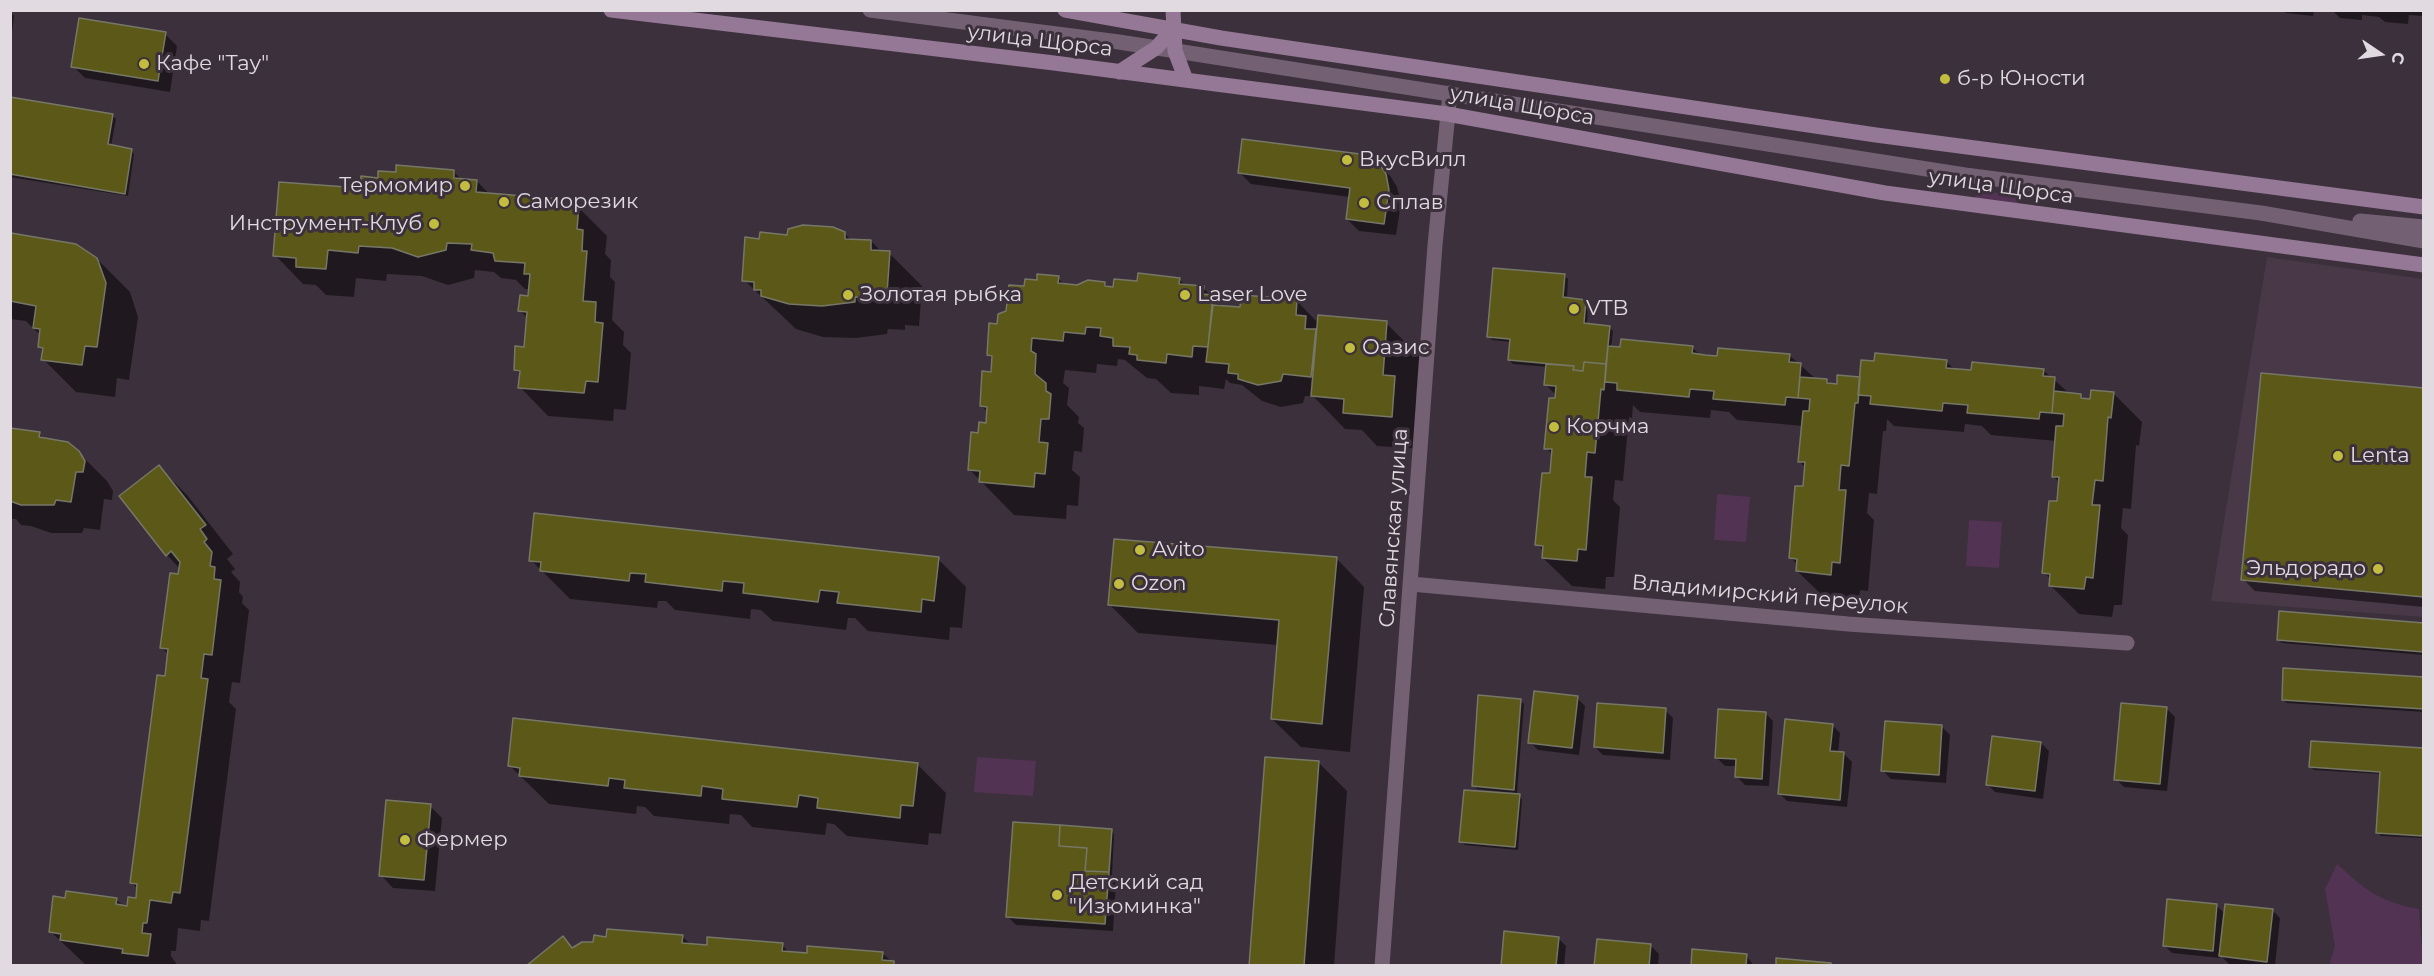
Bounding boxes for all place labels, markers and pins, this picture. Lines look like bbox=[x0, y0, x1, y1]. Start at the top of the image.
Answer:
place label: Кафе "Тау" bbox=[156, 51, 269, 77]
marker: Кафе "Тау" bbox=[137, 57, 151, 71]
place label: б-р Юности bbox=[1957, 66, 2085, 92]
marker: б-р Юности bbox=[1938, 72, 1952, 86]
place label: ВкусВилл bbox=[1359, 147, 1466, 173]
marker: ВкусВилл bbox=[1340, 153, 1354, 167]
place label: Термомир bbox=[339, 173, 453, 199]
marker: Термомир bbox=[458, 179, 472, 193]
place label: Саморезик bbox=[516, 189, 638, 215]
place label: Сплав bbox=[1376, 190, 1443, 216]
marker: Саморезик bbox=[497, 195, 511, 209]
marker: Сплав bbox=[1357, 196, 1371, 210]
place label: Инструмент-Клуб bbox=[229, 211, 422, 237]
marker: Инструмент-Клуб bbox=[427, 217, 441, 231]
place label: Золотая рыбка bbox=[860, 282, 1022, 308]
place label: Laser Love bbox=[1197, 282, 1307, 308]
marker: Золотая рыбка bbox=[841, 288, 855, 302]
marker: Laser Love bbox=[1178, 288, 1192, 302]
place label: VTB bbox=[1586, 296, 1628, 322]
marker: VTB bbox=[1567, 302, 1581, 316]
place label: Оазис bbox=[1362, 335, 1430, 361]
marker: Оазис bbox=[1343, 341, 1357, 355]
place label: Корчма bbox=[1566, 414, 1649, 440]
marker: Корчма bbox=[1547, 420, 1561, 434]
place label: Lenta bbox=[2350, 443, 2410, 469]
marker: Lenta bbox=[2331, 449, 2345, 463]
place label: Avito bbox=[1152, 537, 1205, 563]
marker: Avito bbox=[1133, 543, 1147, 557]
place label: Эльдорадо bbox=[2246, 556, 2366, 582]
marker: Эльдорадо bbox=[2371, 562, 2385, 576]
place label: Ozon bbox=[1131, 571, 1187, 597]
marker: Ozon bbox=[1112, 577, 1126, 591]
place label: Фермер bbox=[417, 827, 508, 853]
marker: Фермер bbox=[398, 833, 412, 847]
place label: Детский сад "Изюминка" bbox=[1069, 870, 1203, 920]
marker: Детский сад "Изюминка" bbox=[1050, 888, 1064, 902]

